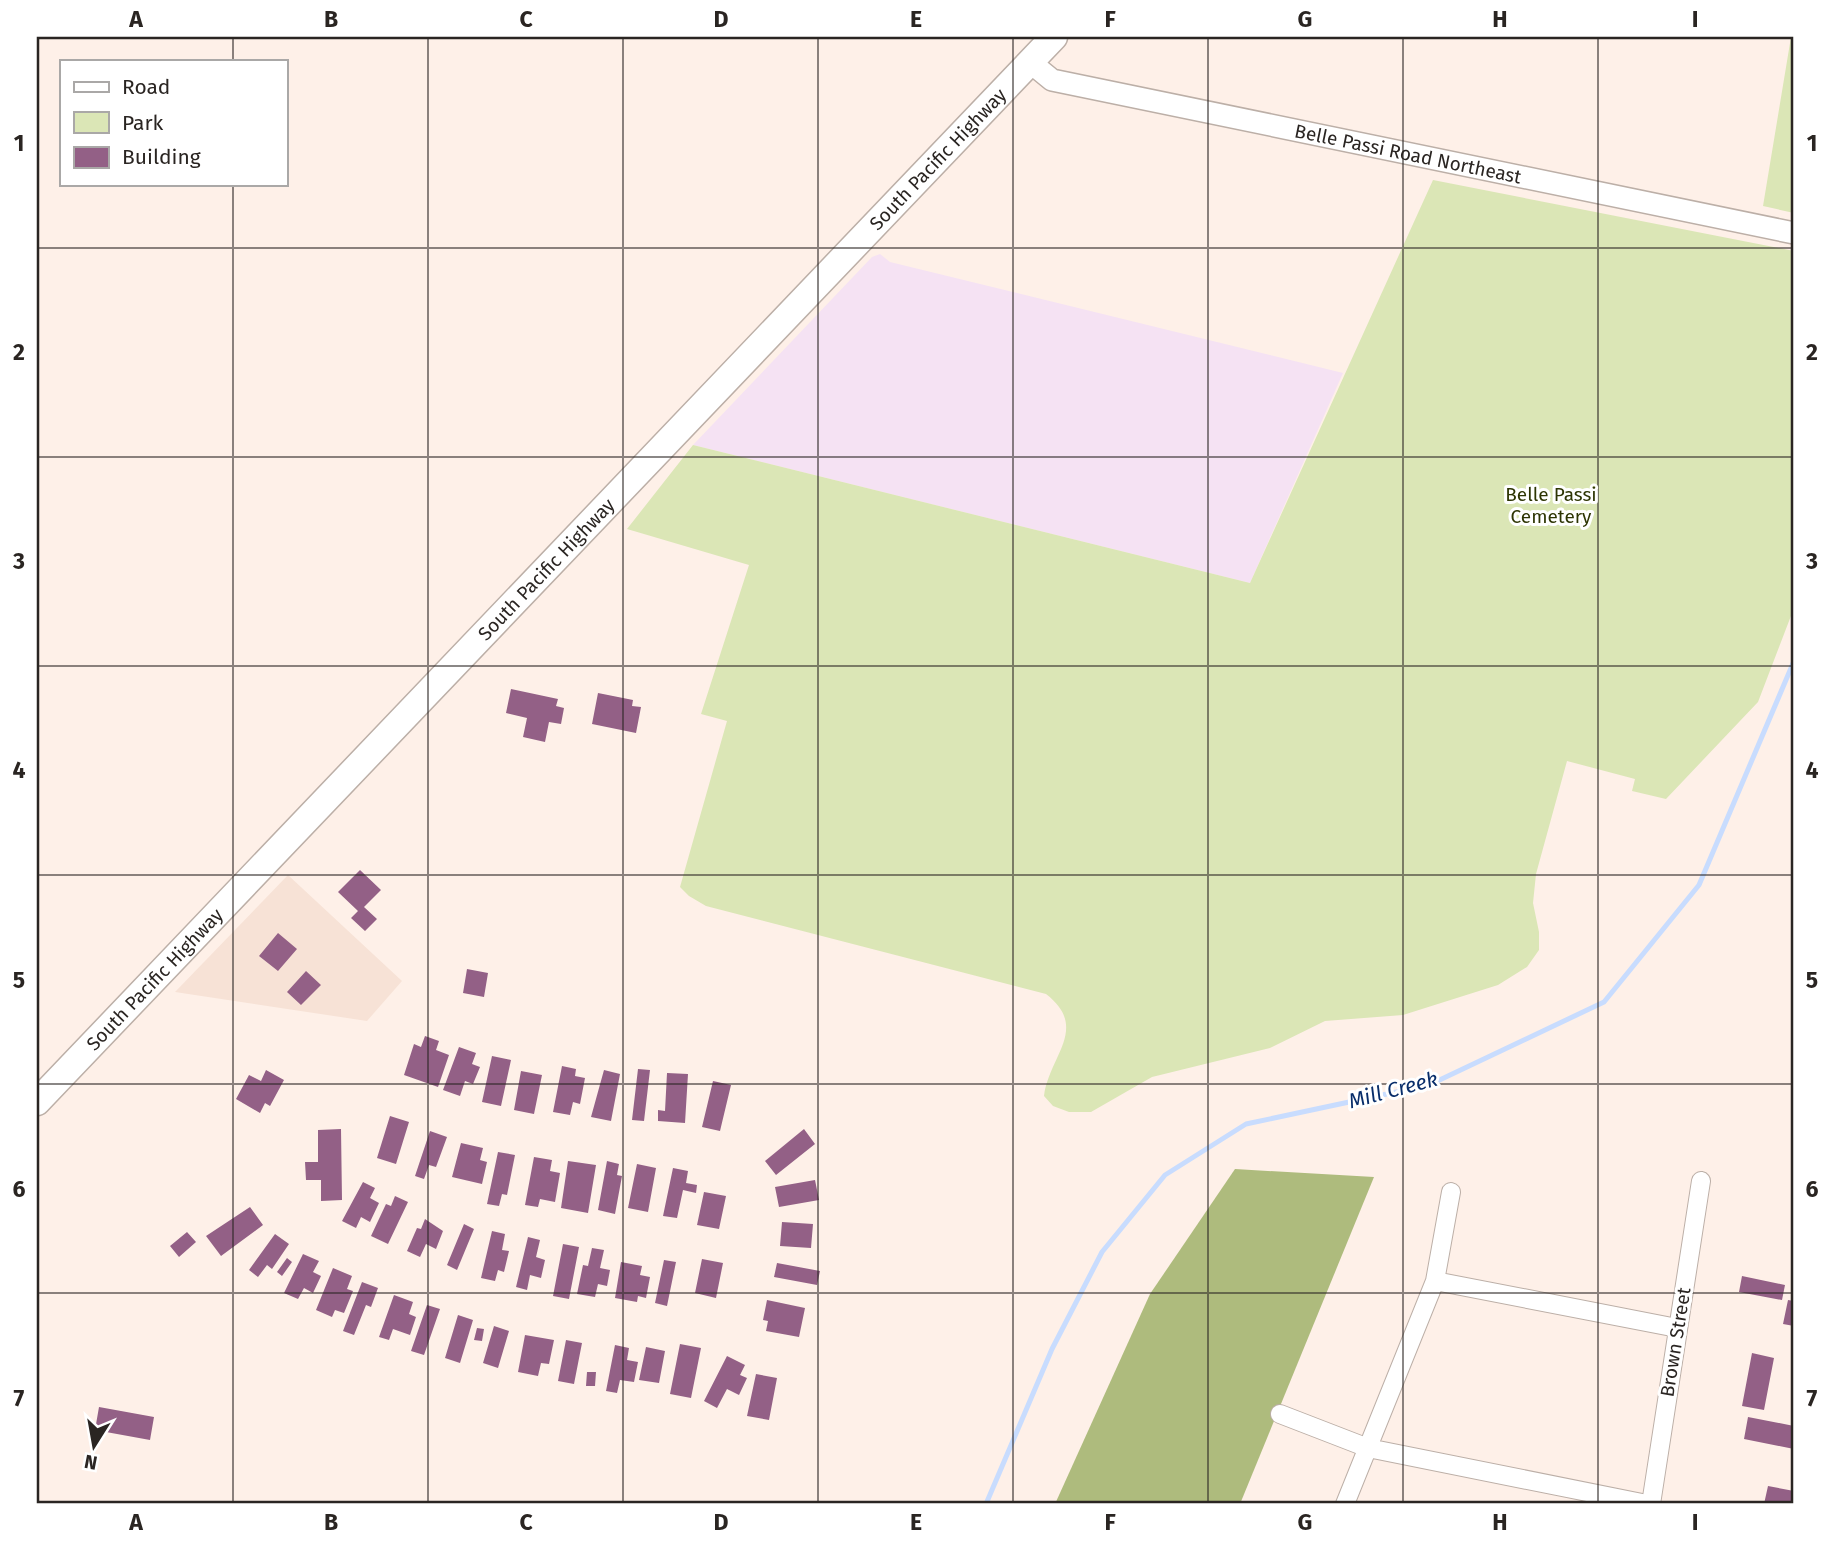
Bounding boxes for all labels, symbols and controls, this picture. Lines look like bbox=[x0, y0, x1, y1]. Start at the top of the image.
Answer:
text: A bbox=[128, 5, 143, 33]
text: B bbox=[324, 5, 338, 33]
text: C bbox=[519, 5, 533, 33]
text: D bbox=[714, 5, 729, 33]
text: E bbox=[910, 5, 922, 33]
text: F bbox=[1104, 5, 1116, 33]
text: G bbox=[1298, 5, 1312, 33]
text: H bbox=[1492, 5, 1508, 33]
text: I bbox=[1692, 5, 1698, 33]
legend bbox=[60, 60, 287, 186]
text: Road bbox=[122, 74, 170, 100]
street label: South Pacific Highway bbox=[865, 83, 1011, 235]
text: Park bbox=[122, 110, 164, 136]
street label: Belle Passi Road Northeast bbox=[1293, 119, 1524, 189]
text: 1 bbox=[14, 129, 24, 157]
text: 1 bbox=[1807, 129, 1817, 157]
text: Building bbox=[122, 144, 201, 170]
text: 2 bbox=[13, 338, 25, 366]
text: 2 bbox=[1806, 338, 1818, 366]
park label: Belle Passi Cemetery bbox=[1505, 483, 1597, 528]
street label: South Pacific Highway bbox=[473, 493, 620, 645]
text: 3 bbox=[12, 547, 25, 575]
text: 3 bbox=[1805, 547, 1818, 575]
text: 4 bbox=[13, 756, 26, 784]
text: 4 bbox=[1806, 756, 1819, 784]
street label: South Pacific Highway bbox=[82, 903, 228, 1055]
text: 5 bbox=[13, 966, 25, 994]
text: 5 bbox=[1806, 966, 1818, 994]
water label: Mill Creek bbox=[1346, 1066, 1440, 1114]
text: 6 bbox=[13, 1175, 26, 1203]
text: 6 bbox=[1806, 1175, 1819, 1203]
street label: Brown Street bbox=[1655, 1285, 1696, 1399]
text: 7 bbox=[14, 1384, 25, 1412]
text: 7 bbox=[1807, 1384, 1818, 1412]
north arrow bbox=[60, 1412, 130, 1482]
text: N bbox=[82, 1450, 99, 1475]
text: A bbox=[128, 1508, 143, 1536]
text: B bbox=[324, 1508, 338, 1536]
text: C bbox=[519, 1508, 533, 1536]
text: D bbox=[714, 1508, 729, 1536]
text: E bbox=[910, 1508, 922, 1536]
text: F bbox=[1104, 1508, 1116, 1536]
text: G bbox=[1298, 1508, 1312, 1536]
text: H bbox=[1492, 1508, 1508, 1536]
text: I bbox=[1692, 1508, 1698, 1536]

